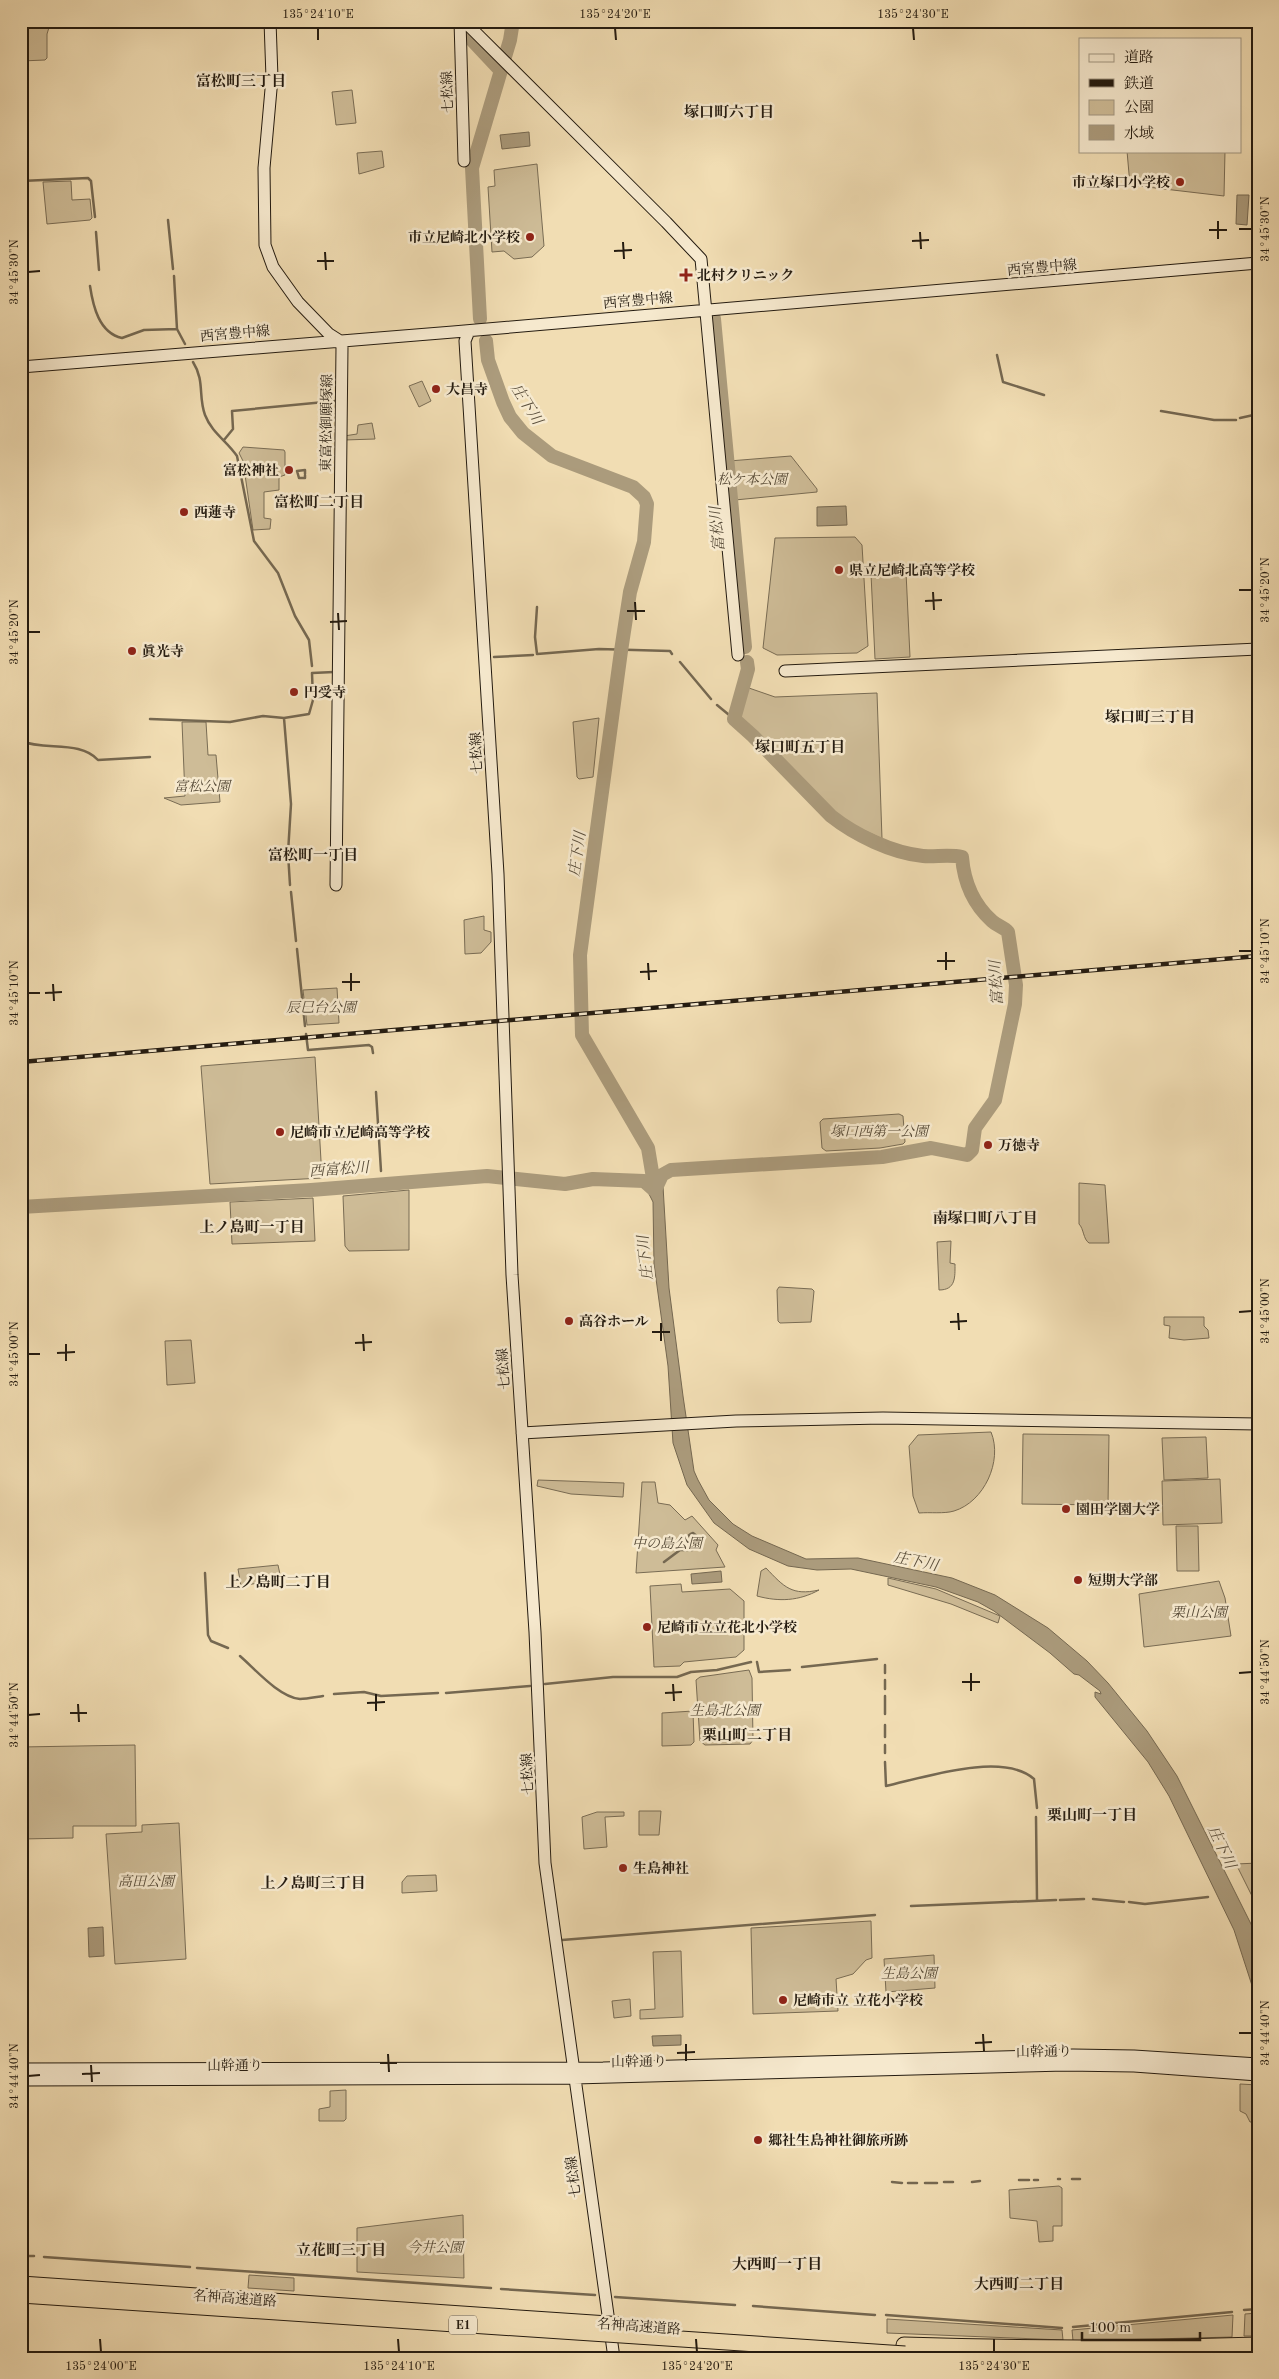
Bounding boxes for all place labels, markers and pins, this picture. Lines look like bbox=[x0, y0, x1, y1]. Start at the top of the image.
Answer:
place label: 市立塚口小学校 bbox=[1072, 175, 1170, 190]
marker: 市立塚口小学校 bbox=[1174, 176, 1186, 188]
place label: 市立尼崎北小学校 bbox=[408, 229, 520, 245]
marker: 市立尼崎北小学校 bbox=[524, 231, 536, 243]
marker: 北村クリニック bbox=[679, 268, 693, 282]
place label: 北村クリニック bbox=[697, 268, 794, 283]
place label: 大昌寺 bbox=[446, 382, 488, 397]
marker: 大昌寺 bbox=[430, 383, 442, 395]
place label: 富松神社 bbox=[223, 463, 279, 478]
marker: 富松神社 bbox=[283, 464, 295, 476]
place label: 西蓮寺 bbox=[194, 505, 236, 520]
marker: 西蓮寺 bbox=[178, 506, 190, 518]
place label: 県立尼崎北高等学校 bbox=[849, 562, 975, 578]
marker: 県立尼崎北高等学校 bbox=[833, 564, 845, 576]
place label: 眞光寺 bbox=[142, 644, 184, 659]
marker: 眞光寺 bbox=[126, 645, 138, 657]
place label: 円受寺 bbox=[304, 685, 346, 700]
marker: 円受寺 bbox=[288, 686, 300, 698]
place label: 尼崎市立尼崎高等学校 bbox=[290, 1124, 430, 1140]
marker: 尼崎市立尼崎高等学校 bbox=[274, 1126, 286, 1138]
place label: 万徳寺 bbox=[998, 1138, 1040, 1153]
marker: 万徳寺 bbox=[982, 1139, 994, 1151]
place label: 高谷ホール bbox=[579, 1314, 649, 1329]
marker: 高谷ホール bbox=[563, 1315, 575, 1327]
place label: 園田学園大学 bbox=[1076, 1502, 1160, 1517]
marker: 園田学園大学 bbox=[1060, 1503, 1072, 1515]
place label: 短期大学部 bbox=[1088, 1573, 1158, 1588]
marker: 短期大学部 bbox=[1072, 1574, 1084, 1586]
place label: 尼崎市立立花北小学校 bbox=[657, 1619, 797, 1635]
marker: 尼崎市立立花北小学校 bbox=[641, 1621, 653, 1633]
place label: 生島神社 bbox=[633, 1861, 689, 1876]
marker: 生島神社 bbox=[617, 1862, 629, 1874]
place label: 尼崎市立 立花小学校 bbox=[793, 1992, 923, 2008]
marker: 尼崎市立 立花小学校 bbox=[777, 1994, 789, 2006]
place label: 郷社生島神社御旅所跡 bbox=[768, 2133, 908, 2148]
marker: 郷社生島神社御旅所跡 bbox=[752, 2134, 764, 2146]

